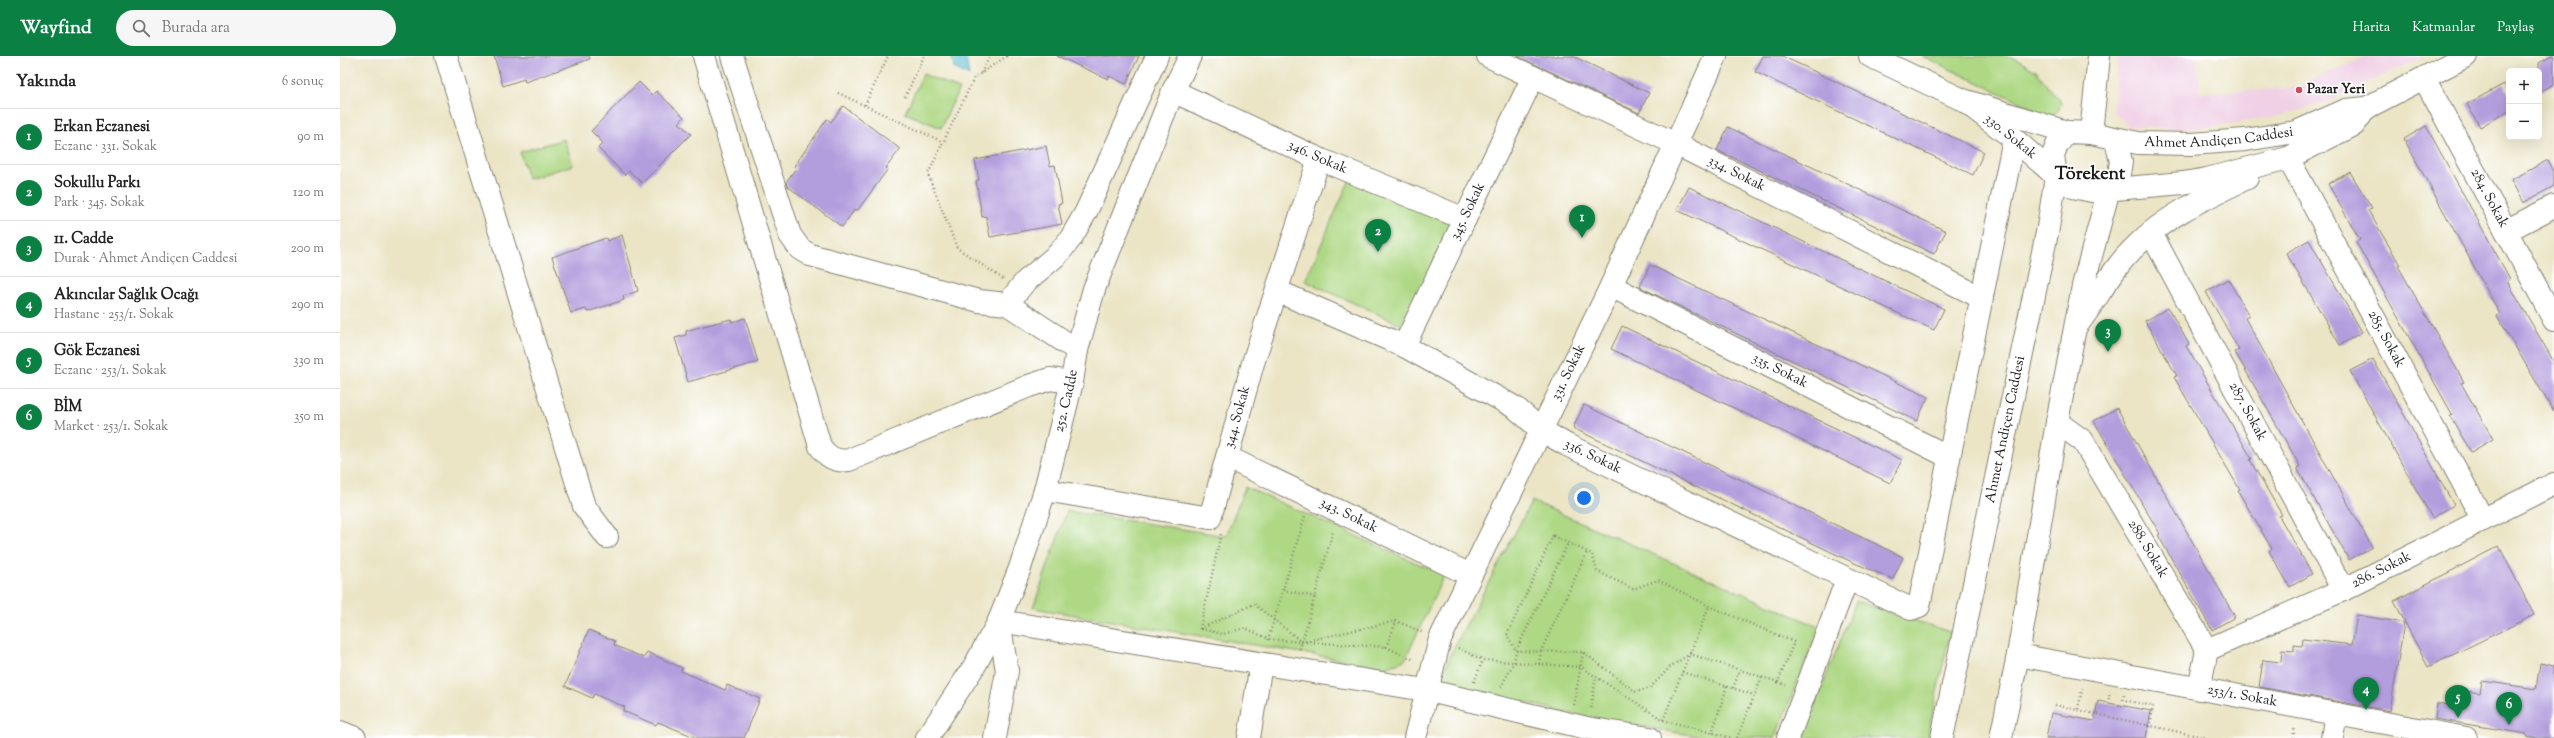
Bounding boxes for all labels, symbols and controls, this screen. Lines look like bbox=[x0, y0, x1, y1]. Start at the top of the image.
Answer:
search box bbox=[116, 10, 396, 46]
text: Wayfind bbox=[20, 15, 92, 42]
icon: search bbox=[130, 17, 152, 39]
text: Burada ara bbox=[162, 18, 230, 39]
text: Harita bbox=[2353, 18, 2390, 38]
text: Katmanlar bbox=[2412, 18, 2475, 38]
text: Paylaş bbox=[2497, 18, 2534, 38]
map controls bbox=[2506, 68, 2542, 140]
button: + bbox=[2506, 68, 2542, 104]
text: Yakında bbox=[16, 70, 76, 94]
text: 6 sonuç bbox=[282, 73, 324, 91]
place label: Pazar Yeri bbox=[2307, 80, 2365, 100]
marker: Pazar Yeri bbox=[2294, 85, 2304, 95]
button: − bbox=[2506, 104, 2542, 140]
street label: 330. Sokak bbox=[1979, 110, 2041, 165]
text: Erkan Eczanesi bbox=[54, 117, 150, 138]
street label: Ahmet Andiçen Caddesi bbox=[2144, 123, 2295, 154]
text: 1 bbox=[27, 128, 31, 146]
text: 90 m bbox=[297, 128, 324, 146]
street label: 346. Sokak bbox=[1284, 136, 1351, 180]
text: Eczane · 331. Sokak bbox=[54, 138, 157, 156]
street label: 334. Sokak bbox=[1704, 151, 1769, 197]
district label: Törekent bbox=[2055, 162, 2126, 188]
street label: 284. Sokak bbox=[2465, 165, 2513, 232]
text: Sokullu Parkı bbox=[54, 173, 141, 194]
street label: 345. Sokak bbox=[1446, 179, 1491, 244]
text: 2 bbox=[26, 184, 32, 202]
text: 120 m bbox=[293, 184, 324, 202]
text: Park · 345. Sokak bbox=[54, 194, 145, 212]
pin: 1 bbox=[1569, 205, 1595, 238]
pin: 2 bbox=[1365, 219, 1391, 252]
text: 11. Cadde bbox=[54, 229, 113, 250]
text: 3 bbox=[26, 240, 32, 258]
text: 200 m bbox=[291, 240, 324, 258]
text: Durak · Ahmet Andiçen Caddesi bbox=[54, 250, 237, 268]
text: Akıncılar Sağlık Ocağı bbox=[54, 285, 199, 306]
text: 4 bbox=[26, 296, 32, 314]
text: 290 m bbox=[291, 296, 324, 314]
text: Hastane · 253/1. Sokak bbox=[54, 306, 174, 324]
street label: 285. Sokak bbox=[2362, 307, 2410, 372]
pin: 3 bbox=[2095, 319, 2121, 352]
text: Gök Eczanesi bbox=[54, 341, 140, 362]
street label: 331. Sokak bbox=[1547, 341, 1591, 404]
street label: 335. Sokak bbox=[1748, 349, 1811, 394]
text: 5 bbox=[27, 352, 31, 370]
text: 330 m bbox=[293, 352, 324, 370]
street label: Ahmet Andiçen Caddesi bbox=[1981, 354, 2031, 505]
text: Eczane · 253/1. Sokak bbox=[54, 362, 167, 380]
street label: 252. Cadde bbox=[1050, 368, 1084, 435]
street label: 287. Sokak bbox=[2223, 379, 2271, 445]
street label: 344. Sokak bbox=[1220, 383, 1256, 451]
text: BİM bbox=[54, 397, 82, 418]
text: 6 bbox=[26, 408, 32, 426]
text: 350 m bbox=[294, 408, 324, 426]
text: Market · 253/1. Sokak bbox=[54, 418, 168, 436]
street label: 336. Sokak bbox=[1560, 435, 1625, 480]
your location bbox=[1574, 488, 1594, 508]
street label: 343. Sokak bbox=[1316, 493, 1381, 539]
street label: 288. Sokak bbox=[2122, 516, 2172, 582]
street label: 286. Sokak bbox=[2348, 547, 2415, 594]
pin: 4 bbox=[2353, 677, 2379, 710]
street label: 253/1. Sokak bbox=[2206, 680, 2279, 713]
pin: 5 bbox=[2445, 685, 2471, 718]
pin: 6 bbox=[2496, 692, 2522, 725]

